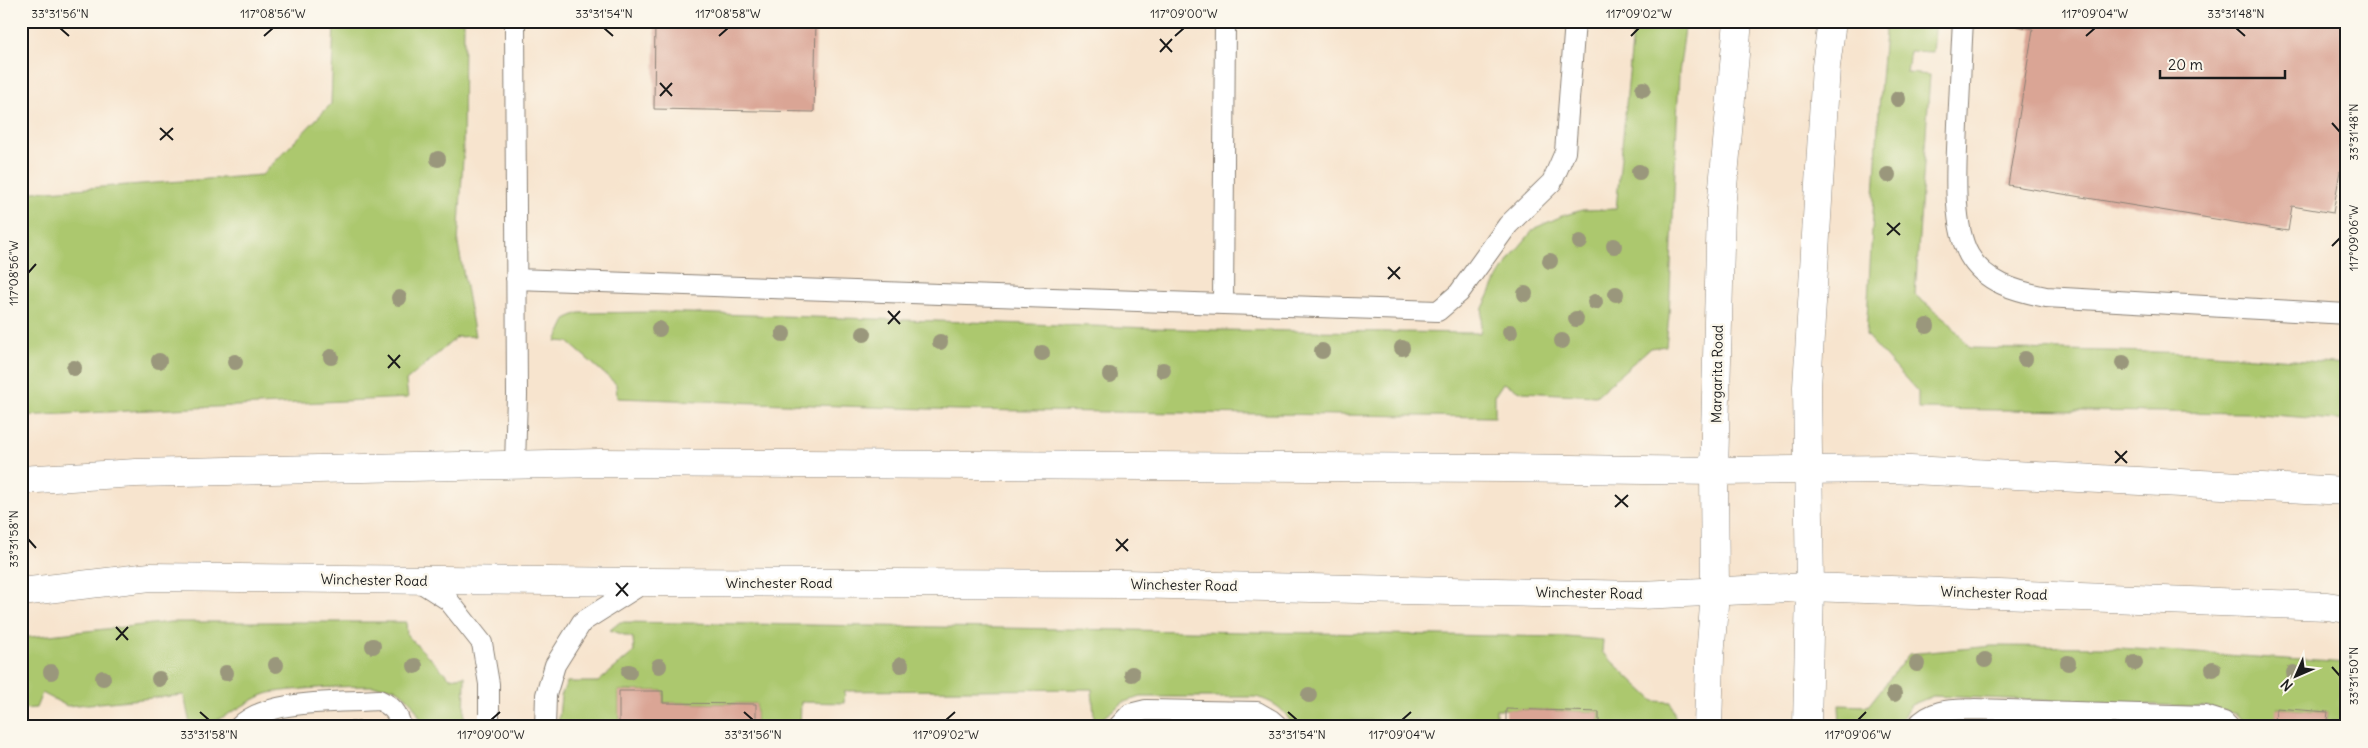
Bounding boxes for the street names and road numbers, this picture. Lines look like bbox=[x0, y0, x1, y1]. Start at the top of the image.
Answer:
street label: Margarita Road bbox=[1707, 325, 1727, 423]
street label: Winchester Road bbox=[320, 570, 428, 590]
street label: Winchester Road bbox=[725, 574, 833, 592]
street label: Winchester Road bbox=[1130, 575, 1238, 595]
street label: Winchester Road bbox=[1940, 582, 2048, 604]
street label: Winchester Road bbox=[1535, 583, 1643, 603]

